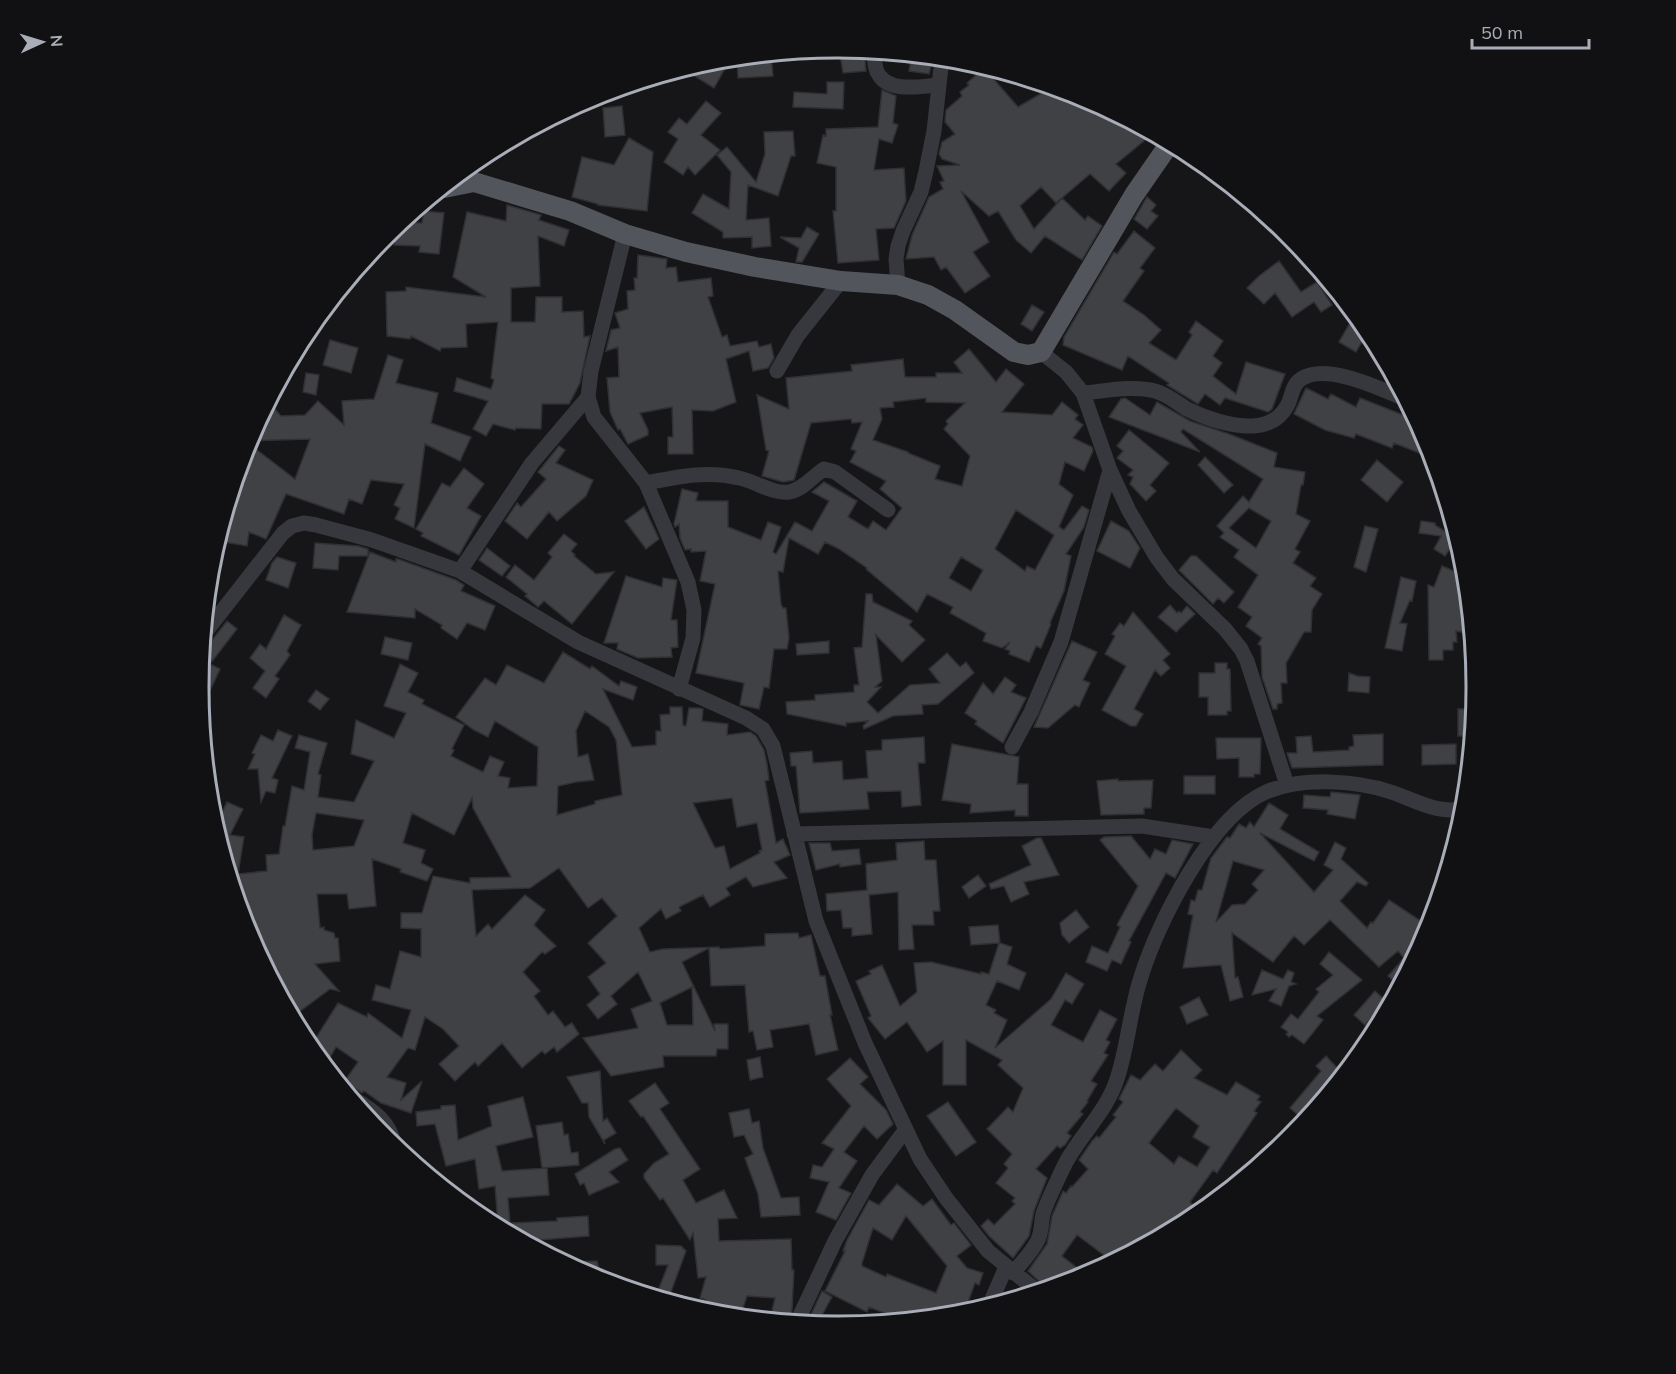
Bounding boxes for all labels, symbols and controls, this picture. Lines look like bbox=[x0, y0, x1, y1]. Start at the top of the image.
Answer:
north arrow bbox=[12, 12, 72, 72]
scale bar bbox=[1472, 12, 1589, 50]
text: 50 m bbox=[1481, 21, 1523, 44]
text: N bbox=[47, 34, 67, 48]

